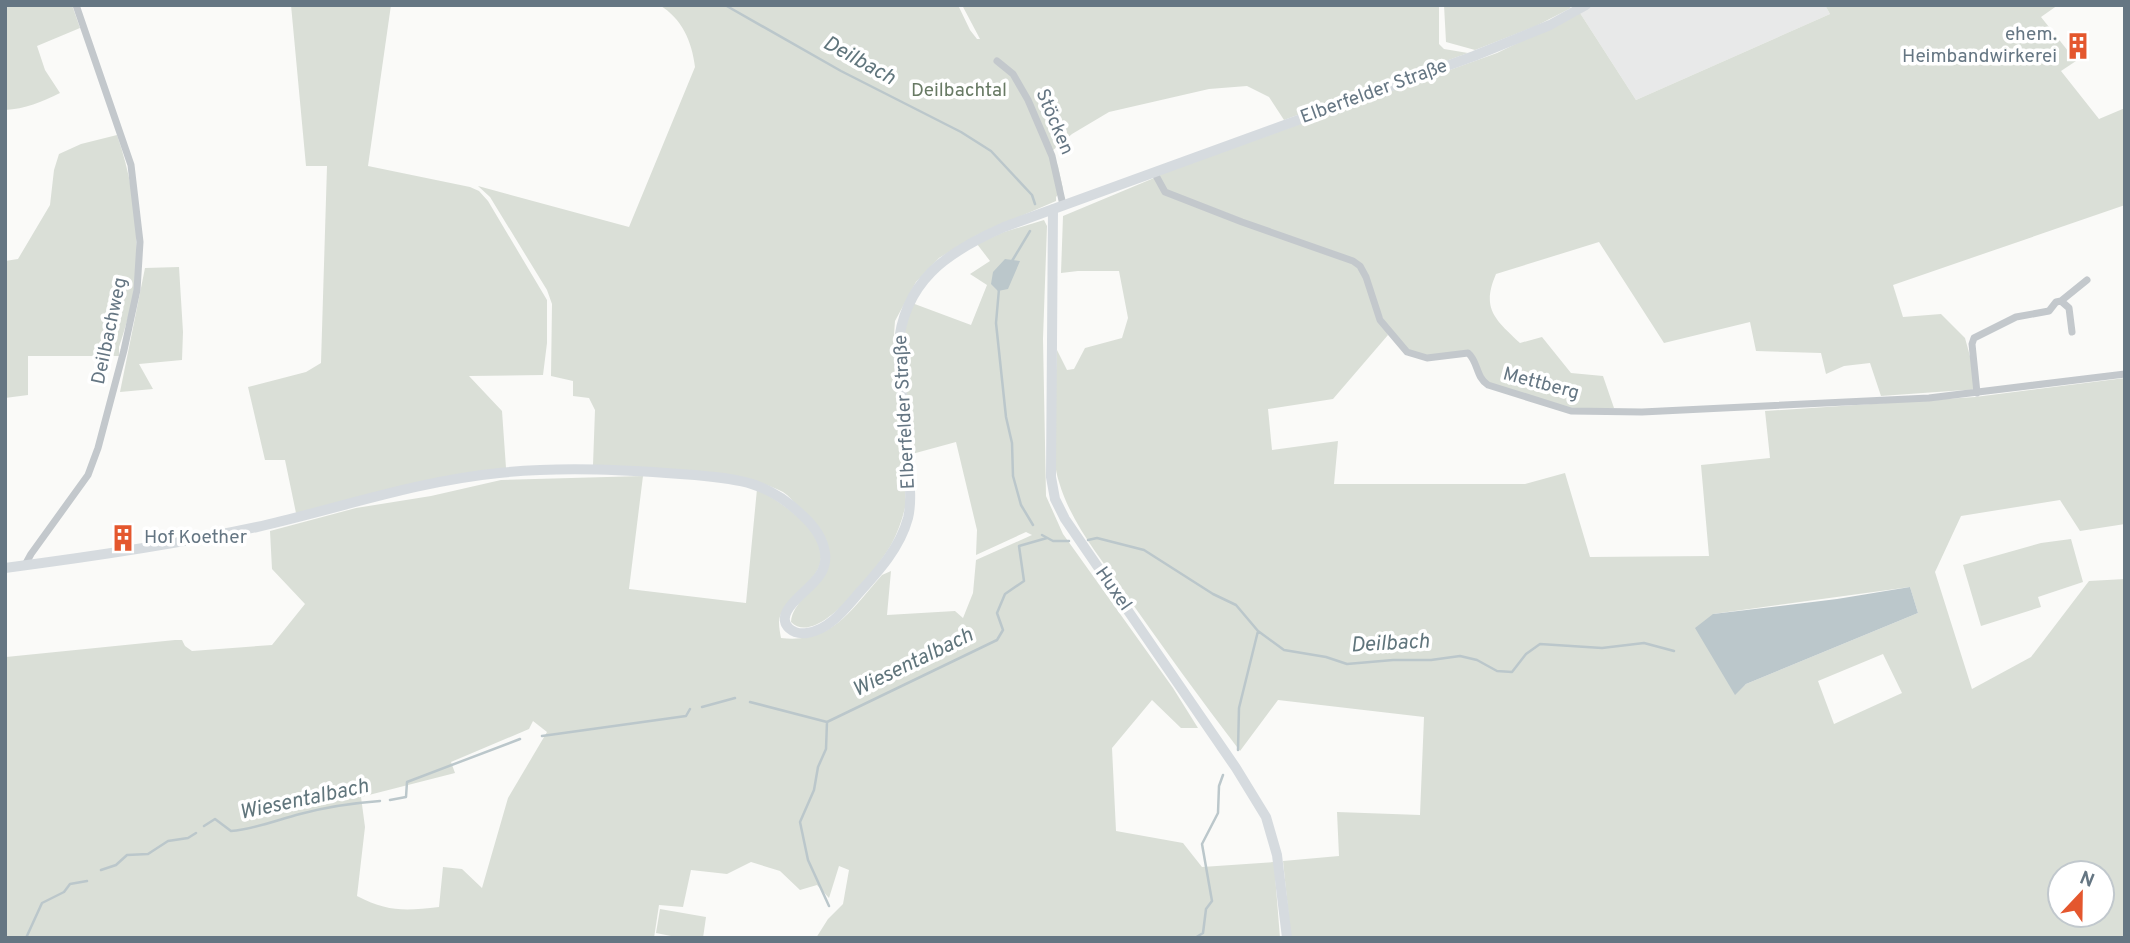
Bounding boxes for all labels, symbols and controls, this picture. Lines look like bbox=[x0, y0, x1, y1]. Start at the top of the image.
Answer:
place label: ehem. Heimbandwirkerei bbox=[1902, 23, 2057, 69]
water label: Deilbach bbox=[818, 30, 901, 92]
building icon: ehem. Heimbandwirkerei bbox=[2063, 31, 2093, 61]
street label: Elberfelder Straße bbox=[1297, 54, 1451, 130]
park label: Deilbachtal bbox=[911, 79, 1007, 103]
street label: Stöcken bbox=[1029, 85, 1079, 159]
street label: Deilbachweg bbox=[87, 275, 133, 387]
street label: Elberfelder Straße bbox=[889, 334, 921, 490]
street label: Mettberg bbox=[1500, 362, 1582, 406]
building icon: Hof Koether bbox=[108, 523, 138, 553]
place label: Hof Koether bbox=[144, 526, 248, 550]
street label: Huxel bbox=[1089, 562, 1137, 616]
water label: Wiesentalbach bbox=[848, 622, 978, 704]
water label: Deilbach bbox=[1350, 628, 1431, 660]
water label: Wiesentalbach bbox=[237, 773, 372, 827]
north arrow bbox=[2046, 859, 2116, 929]
text: N bbox=[2076, 866, 2097, 894]

